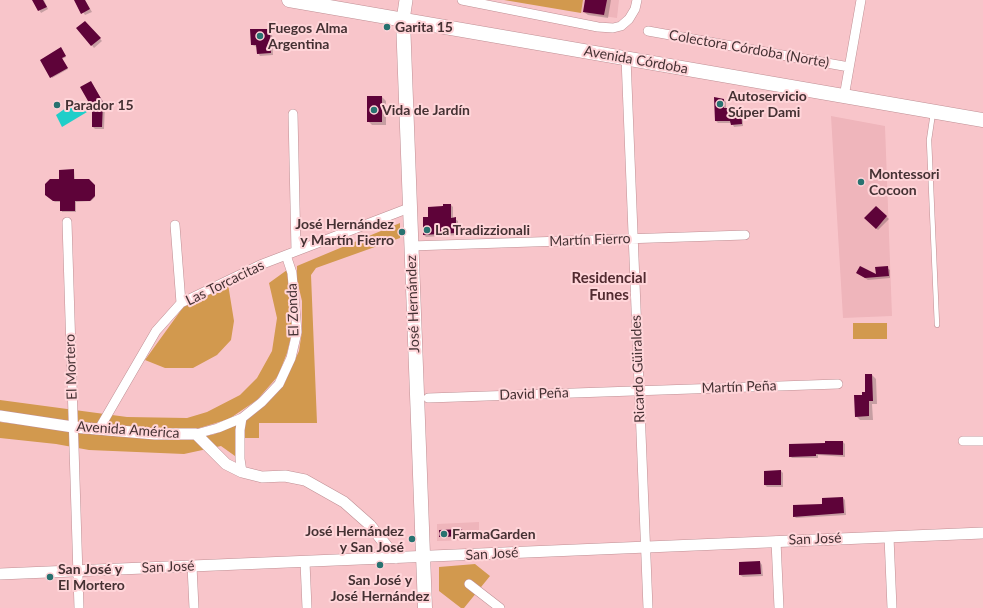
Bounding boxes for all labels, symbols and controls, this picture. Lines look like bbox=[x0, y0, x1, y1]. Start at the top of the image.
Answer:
place label: Garita 15 bbox=[395, 19, 453, 35]
place label: Fuegos Alma Argentina bbox=[268, 20, 348, 52]
marker: Garita 15 bbox=[382, 22, 392, 32]
street label: Colectora Córdoba (Norte) bbox=[668, 27, 830, 71]
marker: Fuegos Alma Argentina bbox=[255, 31, 265, 41]
street label: Avenida Córdoba bbox=[583, 43, 689, 77]
place label: Autoservicio Súper Dami bbox=[728, 88, 807, 120]
place label: Parador 15 bbox=[65, 97, 134, 113]
marker: Autoservicio Súper Dami bbox=[715, 99, 725, 109]
marker: Parador 15 bbox=[52, 100, 62, 110]
place label: Vida de Jardín bbox=[382, 102, 470, 118]
marker: Vida de Jardín bbox=[369, 105, 379, 115]
place label: Montessori Cocoon bbox=[869, 166, 940, 198]
marker: Montessori Cocoon bbox=[856, 177, 866, 187]
place label: José Hernández y Martín Fierro bbox=[295, 216, 394, 248]
place label: La Tradizzionali bbox=[435, 222, 530, 238]
marker: La Tradizzionali bbox=[422, 225, 432, 235]
marker: José Hernández y Martín Fierro bbox=[397, 227, 407, 237]
street label: Martín Fierro bbox=[549, 230, 631, 250]
street label: José Hernández bbox=[403, 255, 423, 353]
street label: Las Torcacitas bbox=[183, 257, 267, 309]
district label: Residencial Funes bbox=[572, 269, 646, 304]
street label: El Zonda bbox=[284, 283, 302, 337]
street label: Ricardo Güiraldes bbox=[628, 315, 648, 423]
street label: El Mortero bbox=[61, 334, 81, 400]
street label: Martín Peña bbox=[701, 377, 777, 397]
street label: David Peña bbox=[499, 384, 569, 404]
street label: Avenida América bbox=[76, 418, 180, 442]
place label: José Hernández y San José bbox=[305, 523, 404, 556]
place label: FarmaGarden bbox=[452, 526, 536, 542]
marker: FarmaGarden bbox=[439, 529, 449, 539]
street label: San José bbox=[788, 530, 842, 548]
marker: José Hernández y San José bbox=[407, 534, 417, 544]
street label: San José bbox=[465, 544, 519, 564]
street label: San José bbox=[141, 558, 195, 576]
marker: San José y José Hernández bbox=[375, 560, 385, 570]
place label: San José y El Mortero bbox=[58, 561, 125, 594]
marker: San José y El Mortero bbox=[45, 572, 55, 582]
place label: San José y José Hernández bbox=[331, 572, 429, 604]

